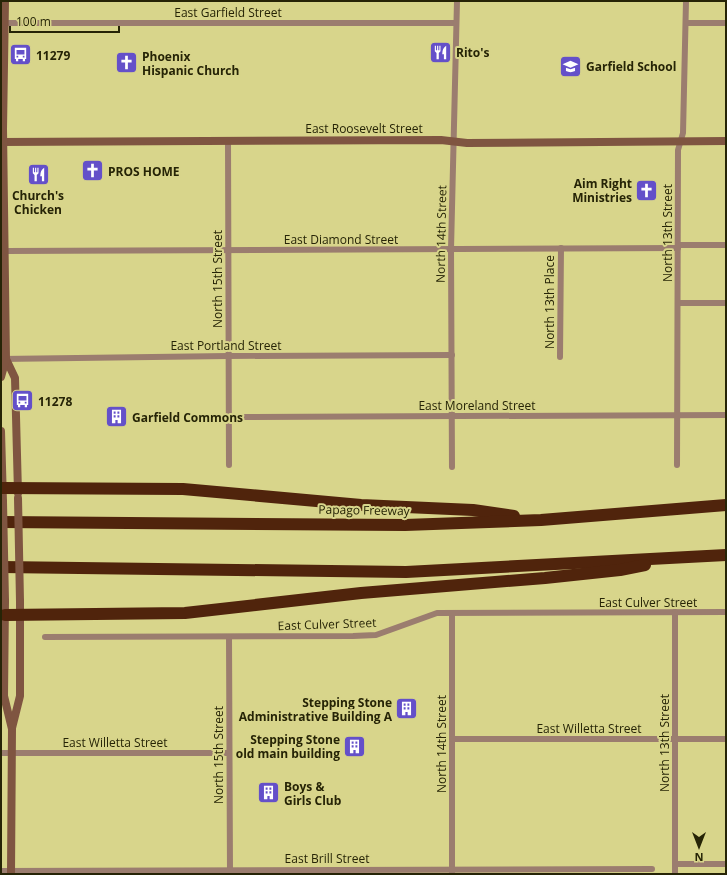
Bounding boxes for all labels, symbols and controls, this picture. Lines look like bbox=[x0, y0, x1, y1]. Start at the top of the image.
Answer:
street label: East Garfield Street bbox=[174, 4, 282, 21]
scale bar bbox=[10, 8, 119, 34]
text: 100 m bbox=[16, 13, 51, 30]
restaurant icon: Rito's bbox=[427, 39, 453, 65]
bus stop icon: 11279 bbox=[7, 42, 33, 68]
place label: Rito's bbox=[456, 44, 489, 61]
place label: 11279 bbox=[36, 47, 70, 64]
place label: Phoenix Hispanic Church bbox=[142, 48, 239, 79]
church icon: Phoenix Hispanic Church bbox=[113, 50, 139, 76]
school or university icon: Garfield School bbox=[557, 53, 583, 79]
place label: Garfield School bbox=[586, 58, 676, 75]
street label: East Roosevelt Street bbox=[305, 120, 423, 137]
church icon: PROS HOME bbox=[79, 158, 105, 184]
restaurant icon: Church's Chicken bbox=[25, 161, 51, 187]
place label: PROS HOME bbox=[108, 163, 180, 180]
place label: Aim Right Ministries bbox=[572, 175, 632, 206]
church icon: Aim Right Ministries bbox=[634, 177, 660, 203]
street label: North 13th Street bbox=[659, 184, 676, 282]
street label: North 14th Street bbox=[432, 185, 450, 283]
place label: Church's Chicken bbox=[12, 187, 64, 218]
street label: North 15th Street bbox=[209, 230, 226, 328]
street label: East Diamond Street bbox=[284, 231, 398, 248]
street label: North 13th Place bbox=[541, 255, 558, 349]
street label: East Portland Street bbox=[170, 337, 282, 354]
bus stop icon: 11278 bbox=[9, 388, 35, 414]
place label: 11278 bbox=[38, 393, 72, 410]
street label: East Moreland Street bbox=[418, 397, 536, 414]
building icon: Garfield Commons bbox=[103, 404, 129, 430]
place label: Garfield Commons bbox=[132, 409, 243, 426]
street label: Papago Freeway bbox=[318, 501, 411, 519]
street label: East Culver Street bbox=[599, 594, 697, 611]
street label: East Culver Street bbox=[277, 614, 377, 634]
place label: Stepping Stone Administrative Building A bbox=[239, 694, 393, 725]
street label: North 13th Street bbox=[656, 694, 673, 792]
street label: North 14th Street bbox=[433, 695, 450, 793]
building icon: Stepping Stone Administrative Building A bbox=[394, 696, 420, 722]
street label: North 15th Street bbox=[210, 706, 227, 804]
street label: East Willetta Street bbox=[536, 720, 642, 737]
place label: Stepping Stone old main building bbox=[236, 731, 340, 762]
building icon: Stepping Stone old main building bbox=[342, 733, 368, 759]
street label: East Willetta Street bbox=[62, 734, 168, 751]
place label: Boys & Girls Club bbox=[284, 778, 342, 809]
building icon: Boys & Girls Club bbox=[255, 780, 281, 806]
north arrow bbox=[679, 827, 719, 867]
street label: East Brill Street bbox=[285, 850, 369, 867]
text: N bbox=[695, 850, 703, 865]

